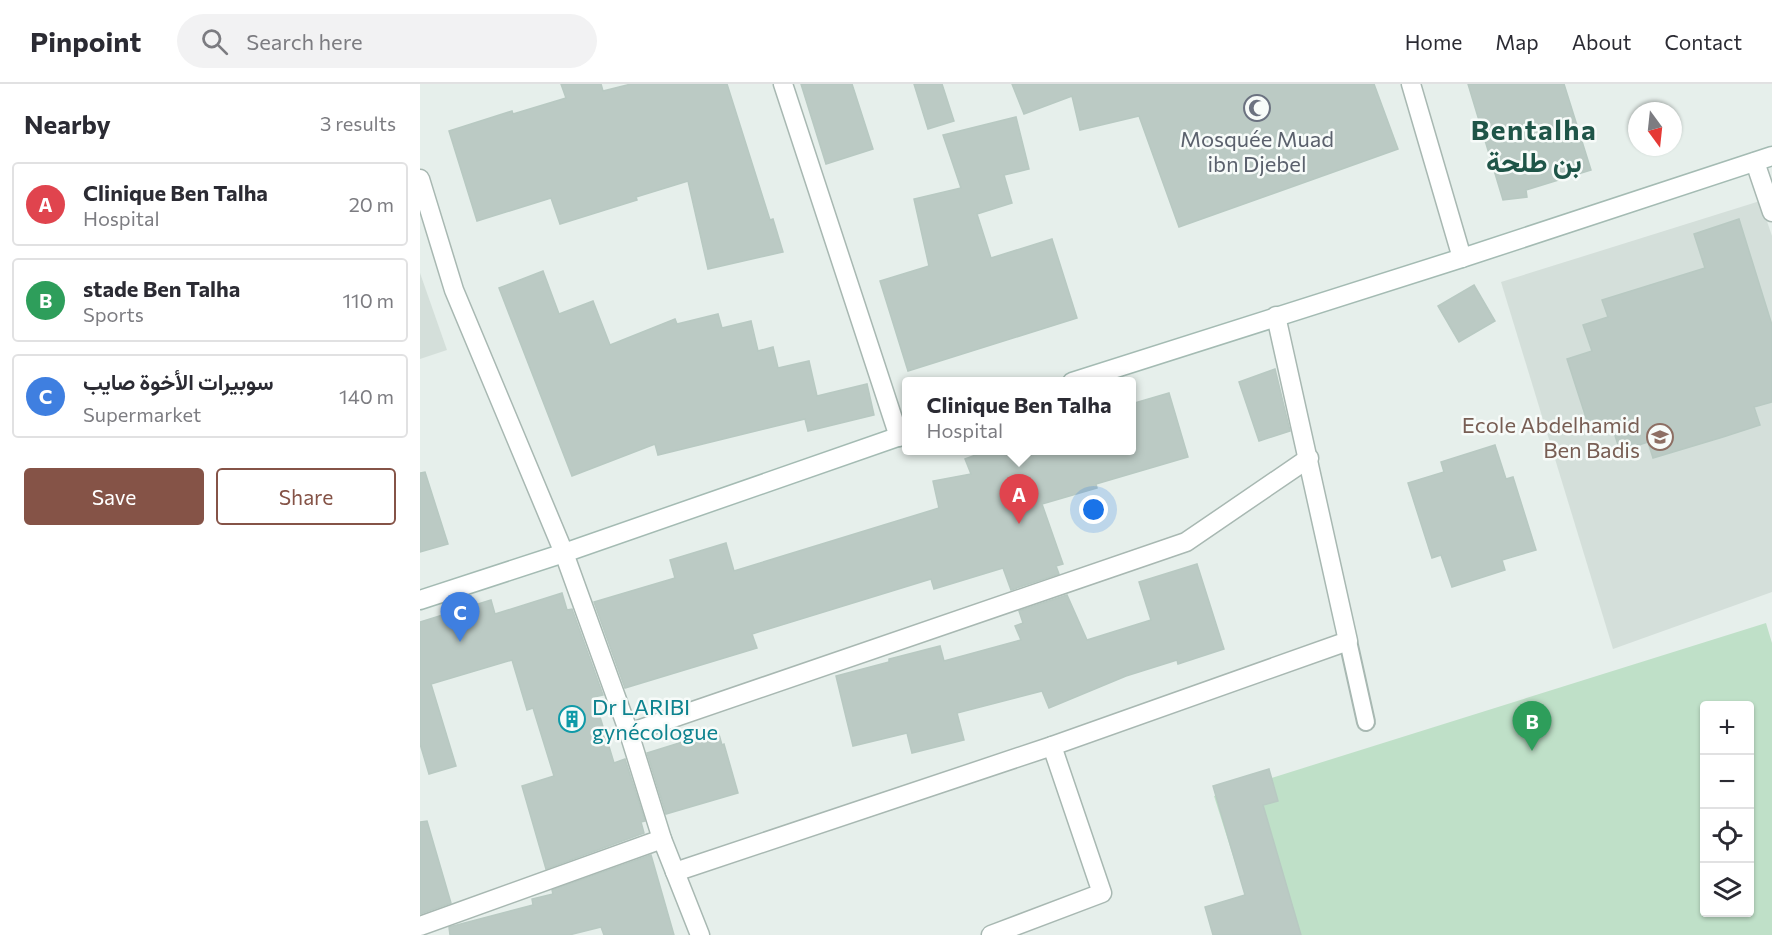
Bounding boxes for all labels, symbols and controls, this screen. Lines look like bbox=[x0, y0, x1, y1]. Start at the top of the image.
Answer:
search box bbox=[177, 14, 597, 68]
text: Pinpoint bbox=[30, 24, 141, 58]
icon: search bbox=[198, 25, 231, 58]
text: Search here bbox=[246, 28, 363, 55]
text: Home bbox=[1405, 29, 1462, 54]
text: Map bbox=[1495, 29, 1539, 54]
text: About bbox=[1572, 29, 1631, 54]
text: Contact bbox=[1664, 29, 1742, 54]
mosque icon: Mosquée Muad ibn Djebel bbox=[1242, 93, 1272, 123]
north arrow bbox=[1628, 102, 1682, 156]
text: Nearby bbox=[24, 108, 111, 139]
text: 3 results bbox=[320, 111, 396, 135]
district label: Bentalha بن طلحة bbox=[1471, 112, 1597, 179]
place label: Mosquée Muad ibn Djebel bbox=[1180, 125, 1334, 177]
text: Clinique Ben Talha bbox=[83, 179, 268, 206]
text: A bbox=[38, 192, 53, 216]
text: 20 m bbox=[349, 192, 394, 216]
text: Hospital bbox=[83, 206, 160, 230]
text: stade Ben Talha bbox=[83, 275, 240, 302]
text: B bbox=[39, 288, 52, 312]
text: 110 m bbox=[343, 288, 394, 312]
text: Sports bbox=[83, 302, 144, 326]
text: سوبيرات الأخوة صايب bbox=[83, 368, 274, 395]
popup bbox=[902, 377, 1136, 455]
text: C bbox=[39, 384, 52, 408]
text: 140 m bbox=[339, 384, 394, 408]
text: Clinique Ben Talha bbox=[927, 391, 1111, 418]
text: Supermarket bbox=[83, 402, 201, 426]
place label: Ecole Abdelhamid Ben Badis bbox=[1462, 411, 1640, 463]
text: Hospital bbox=[927, 418, 1003, 442]
school or university icon: Ecole Abdelhamid Ben Badis bbox=[1645, 422, 1675, 452]
button: Save bbox=[24, 468, 204, 525]
button: Share bbox=[216, 468, 396, 525]
pin: A bbox=[1000, 474, 1038, 524]
your location bbox=[1079, 495, 1108, 524]
pin: C bbox=[440, 592, 480, 642]
place label: Dr LARIBI gynécologue bbox=[592, 693, 718, 745]
map controls bbox=[1700, 701, 1754, 917]
button: + bbox=[1700, 701, 1754, 755]
pin: B bbox=[1512, 702, 1552, 751]
building icon: Dr LARIBI gynécologue bbox=[557, 704, 587, 734]
button: − bbox=[1700, 755, 1754, 809]
button: locate bbox=[1700, 809, 1754, 863]
button: layers bbox=[1700, 863, 1754, 917]

